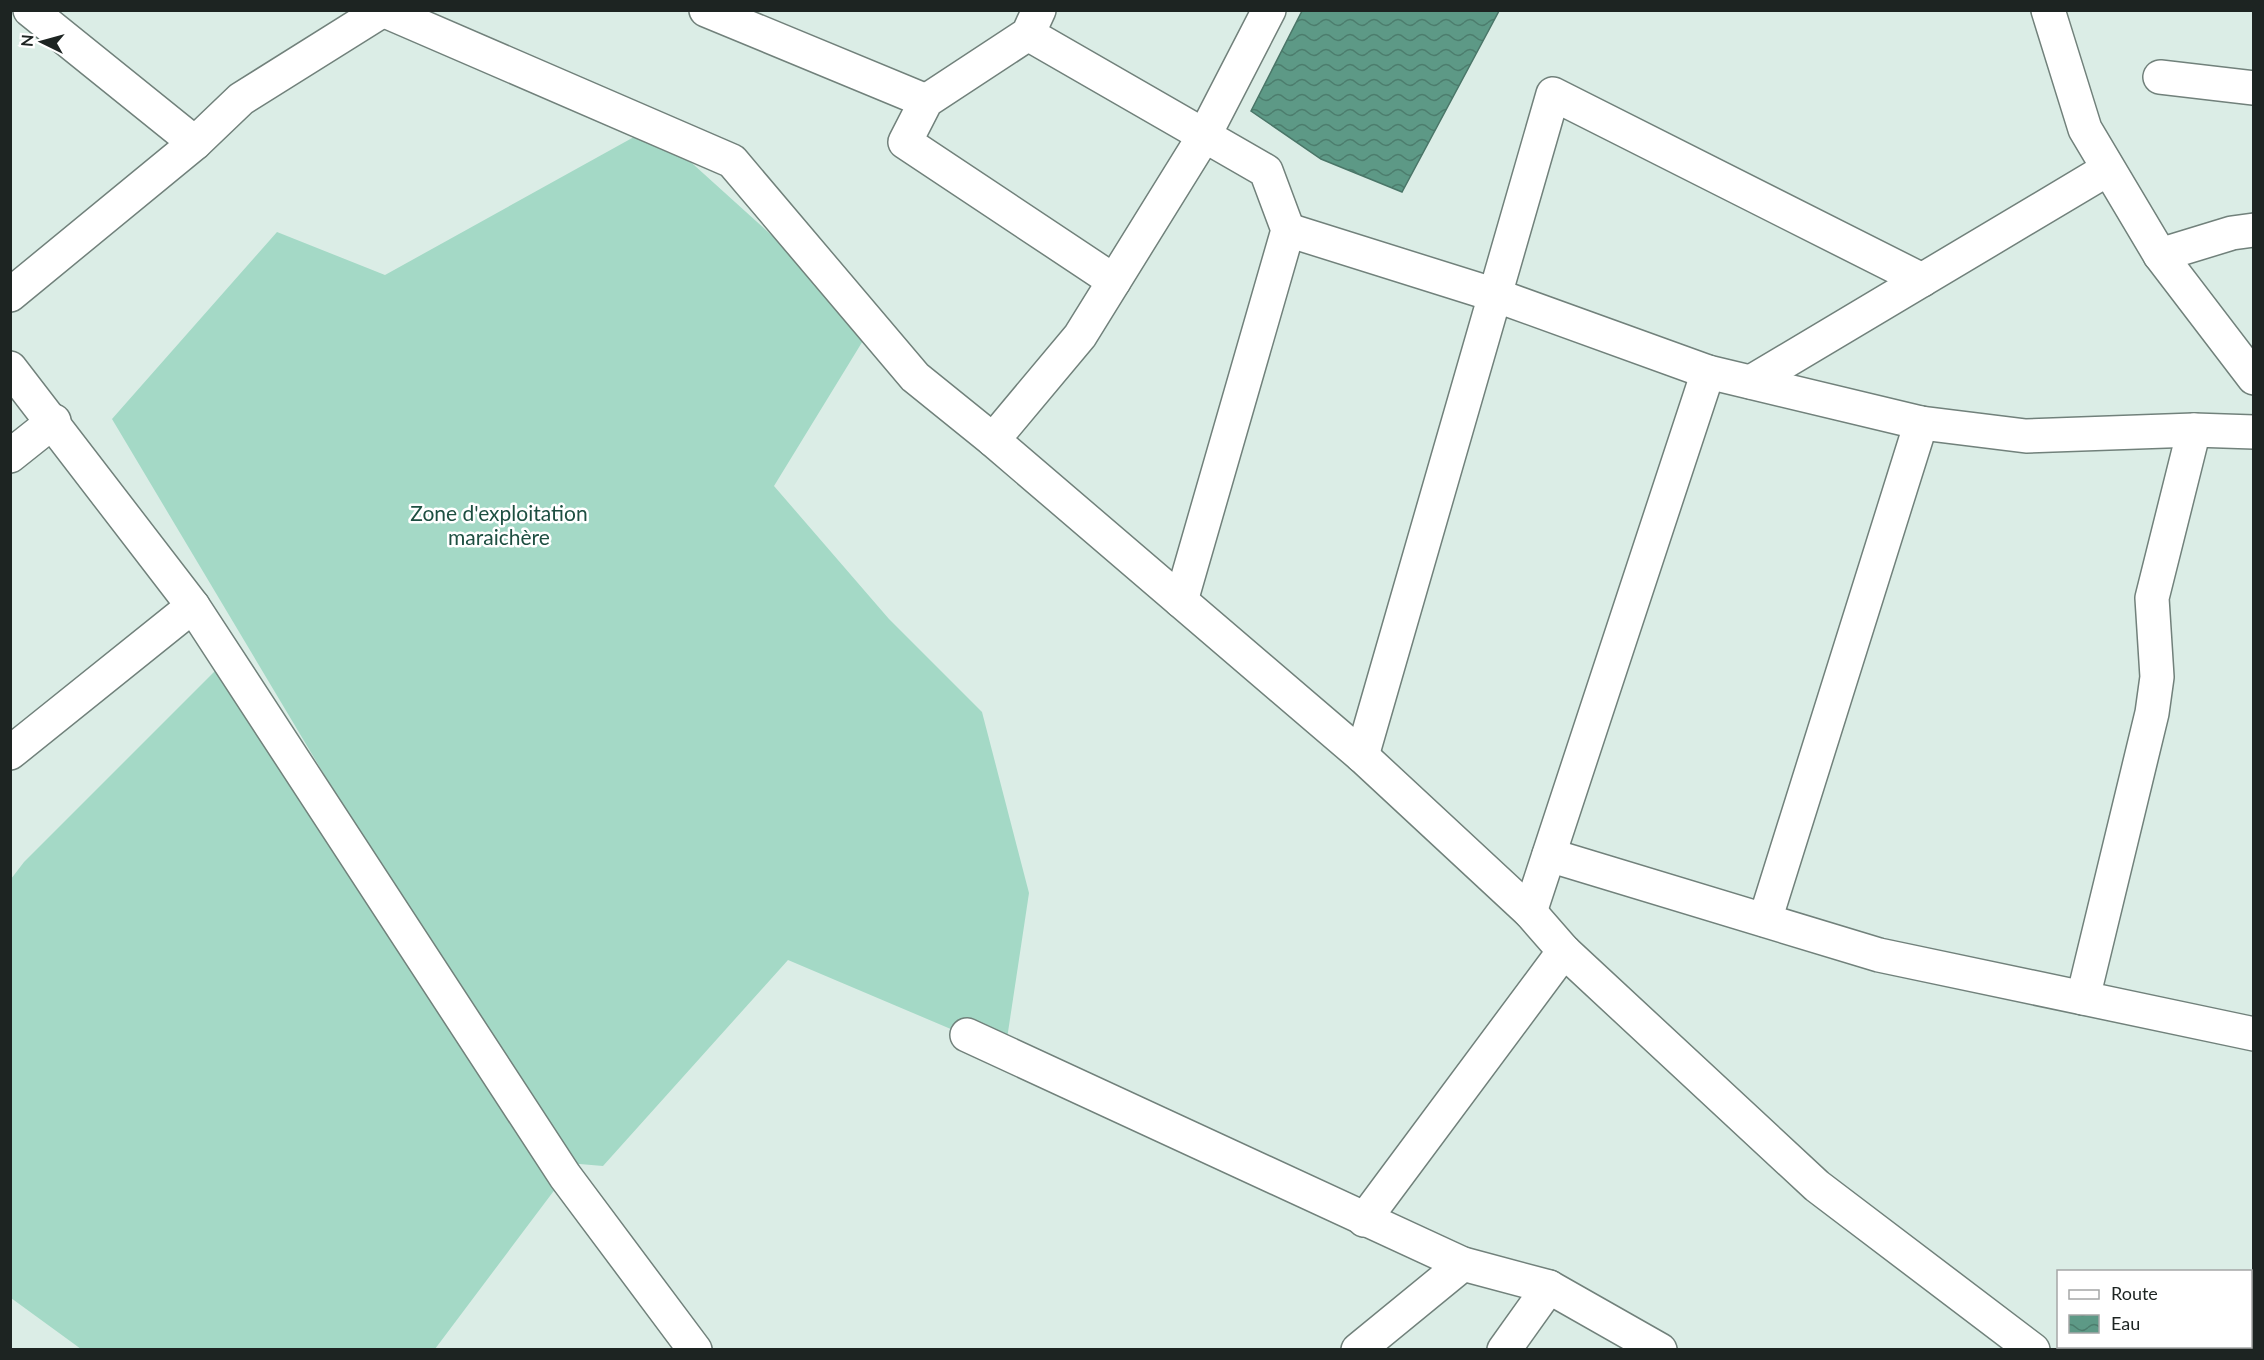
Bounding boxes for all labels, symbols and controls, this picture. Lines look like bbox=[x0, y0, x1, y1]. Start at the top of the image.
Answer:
north arrow bbox=[12, 12, 72, 72]
text: N bbox=[17, 34, 37, 48]
park label: Zone d'exploitation maraichère bbox=[410, 500, 588, 549]
legend bbox=[2057, 1270, 2252, 1348]
text: Route bbox=[2111, 1282, 2158, 1304]
text: Eau bbox=[2111, 1312, 2140, 1334]

